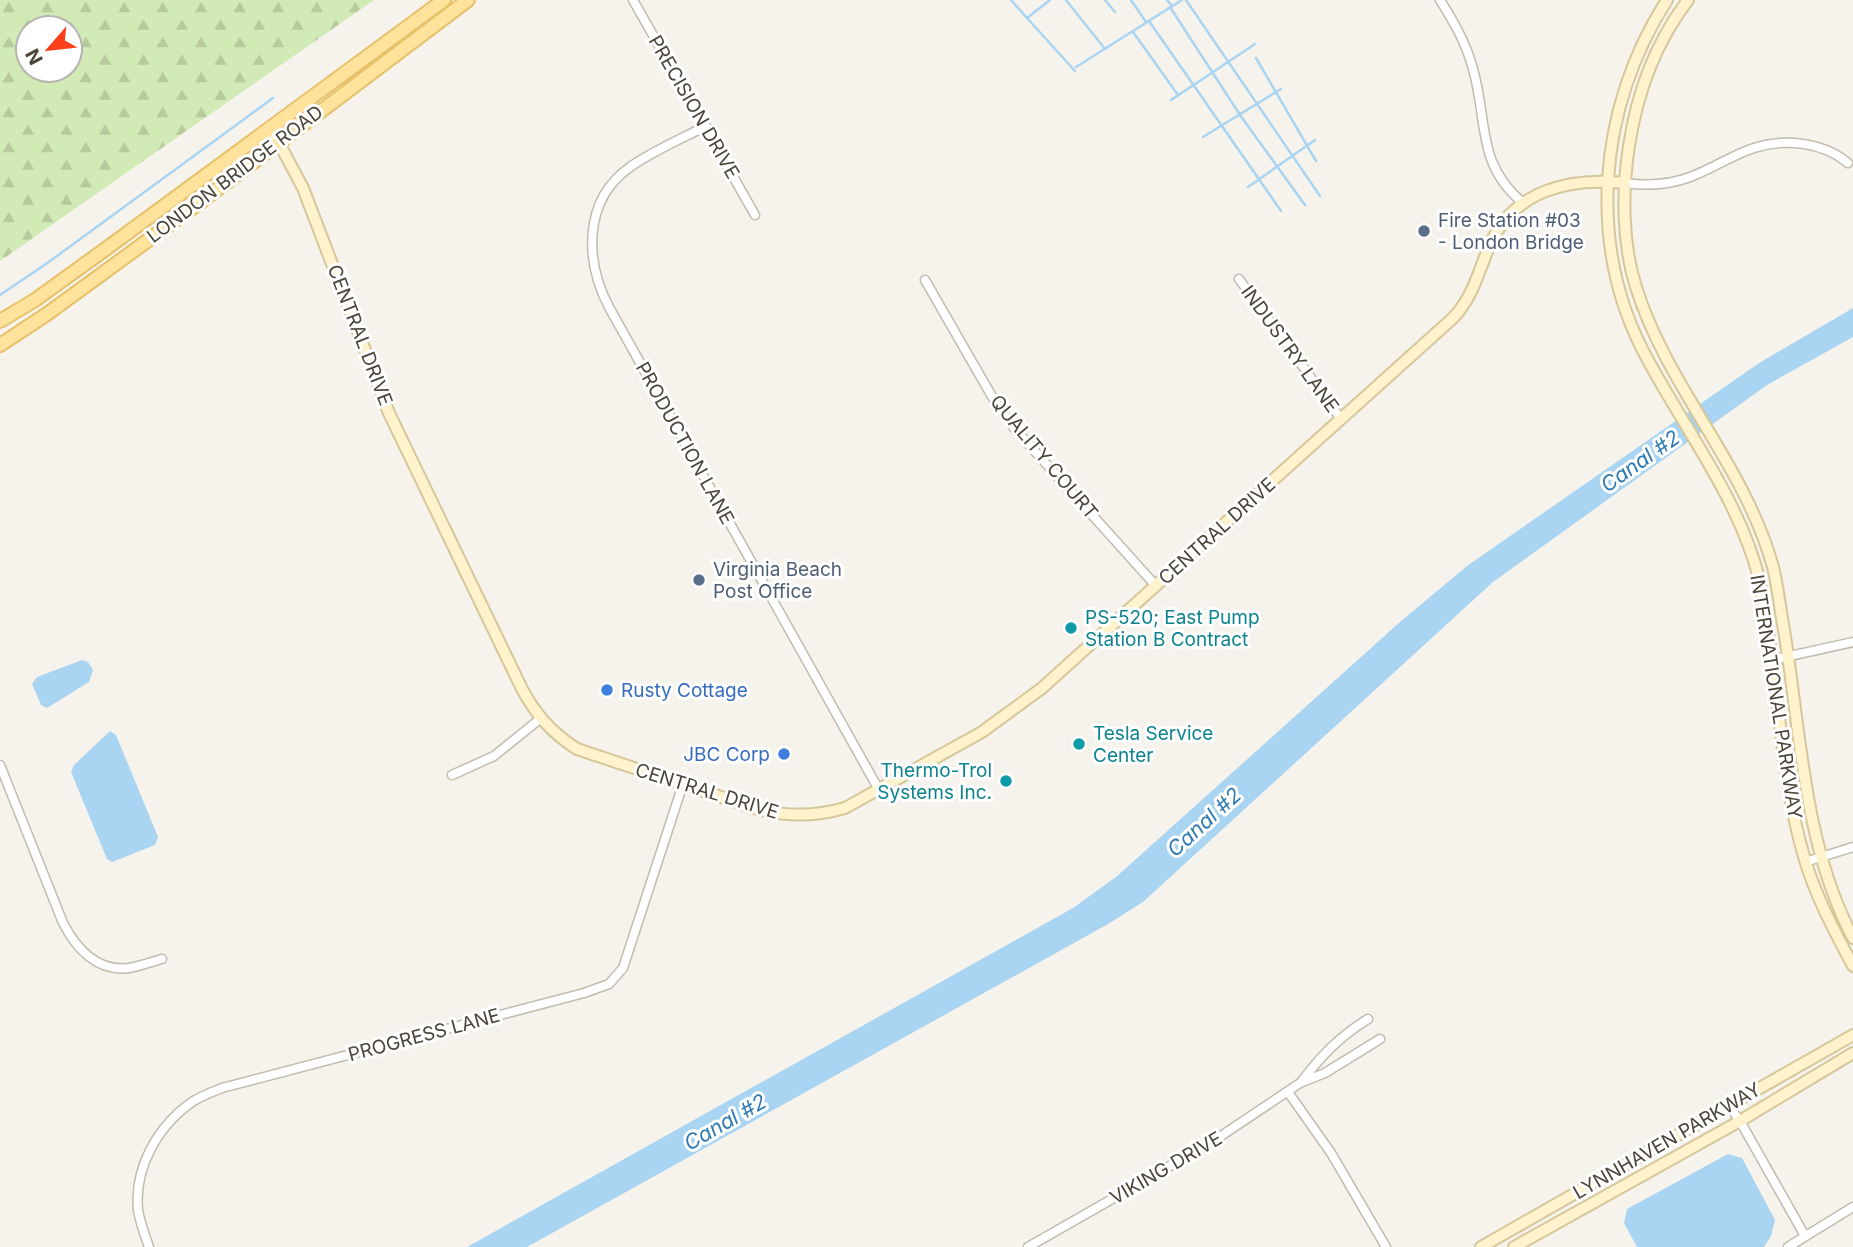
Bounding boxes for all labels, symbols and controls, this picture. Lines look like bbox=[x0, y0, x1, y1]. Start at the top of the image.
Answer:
north arrow bbox=[14, 14, 84, 84]
street label: PRECISION DRIVE bbox=[644, 31, 744, 183]
text: N bbox=[21, 45, 48, 69]
street label: LONDON BRIDGE ROAD bbox=[143, 100, 327, 248]
place label: Fire Station #03 - London Bridge bbox=[1438, 209, 1584, 254]
marker: Fire Station #03 - London Bridge bbox=[1416, 223, 1432, 239]
street label: CENTRAL DRIVE bbox=[323, 261, 397, 409]
street label: INDUSTRY LANE bbox=[1236, 281, 1344, 417]
street label: PRODUCTION LANE bbox=[631, 358, 739, 528]
street label: QUALITY COURT bbox=[985, 390, 1103, 524]
water label: Canal #2 bbox=[1596, 425, 1684, 497]
street label: CENTRAL DRIVE bbox=[1154, 473, 1280, 589]
place label: Virginia Beach Post Office bbox=[713, 558, 842, 603]
marker: Virginia Beach Post Office bbox=[691, 572, 707, 588]
street label: INTERNATIONAL PARKWAY bbox=[1745, 573, 1807, 821]
place label: PS-520; East Pump Station B Contract bbox=[1085, 606, 1260, 651]
marker: PS-520; East Pump Station B Contract bbox=[1063, 620, 1079, 636]
place label: Rusty Cottage bbox=[621, 679, 748, 702]
marker: Rusty Cottage bbox=[599, 682, 615, 698]
place label: Tesla Service Center bbox=[1093, 722, 1213, 767]
marker: Tesla Service Center bbox=[1071, 736, 1087, 752]
place label: JBC Corp bbox=[683, 743, 770, 766]
marker: JBC Corp bbox=[776, 746, 792, 762]
street label: CENTRAL DRIVE bbox=[632, 758, 782, 824]
place label: Thermo-Trol Systems Inc. bbox=[877, 759, 992, 804]
marker: Thermo-Trol Systems Inc. bbox=[998, 773, 1014, 789]
water label: Canal #2 bbox=[1162, 782, 1246, 862]
street label: PROGRESS LANE bbox=[346, 1004, 502, 1066]
street label: LYNNHAVEN PARKWAY bbox=[1569, 1078, 1765, 1204]
water label: Canal #2 bbox=[680, 1088, 771, 1155]
street label: VIKING DRIVE bbox=[1106, 1127, 1226, 1209]

